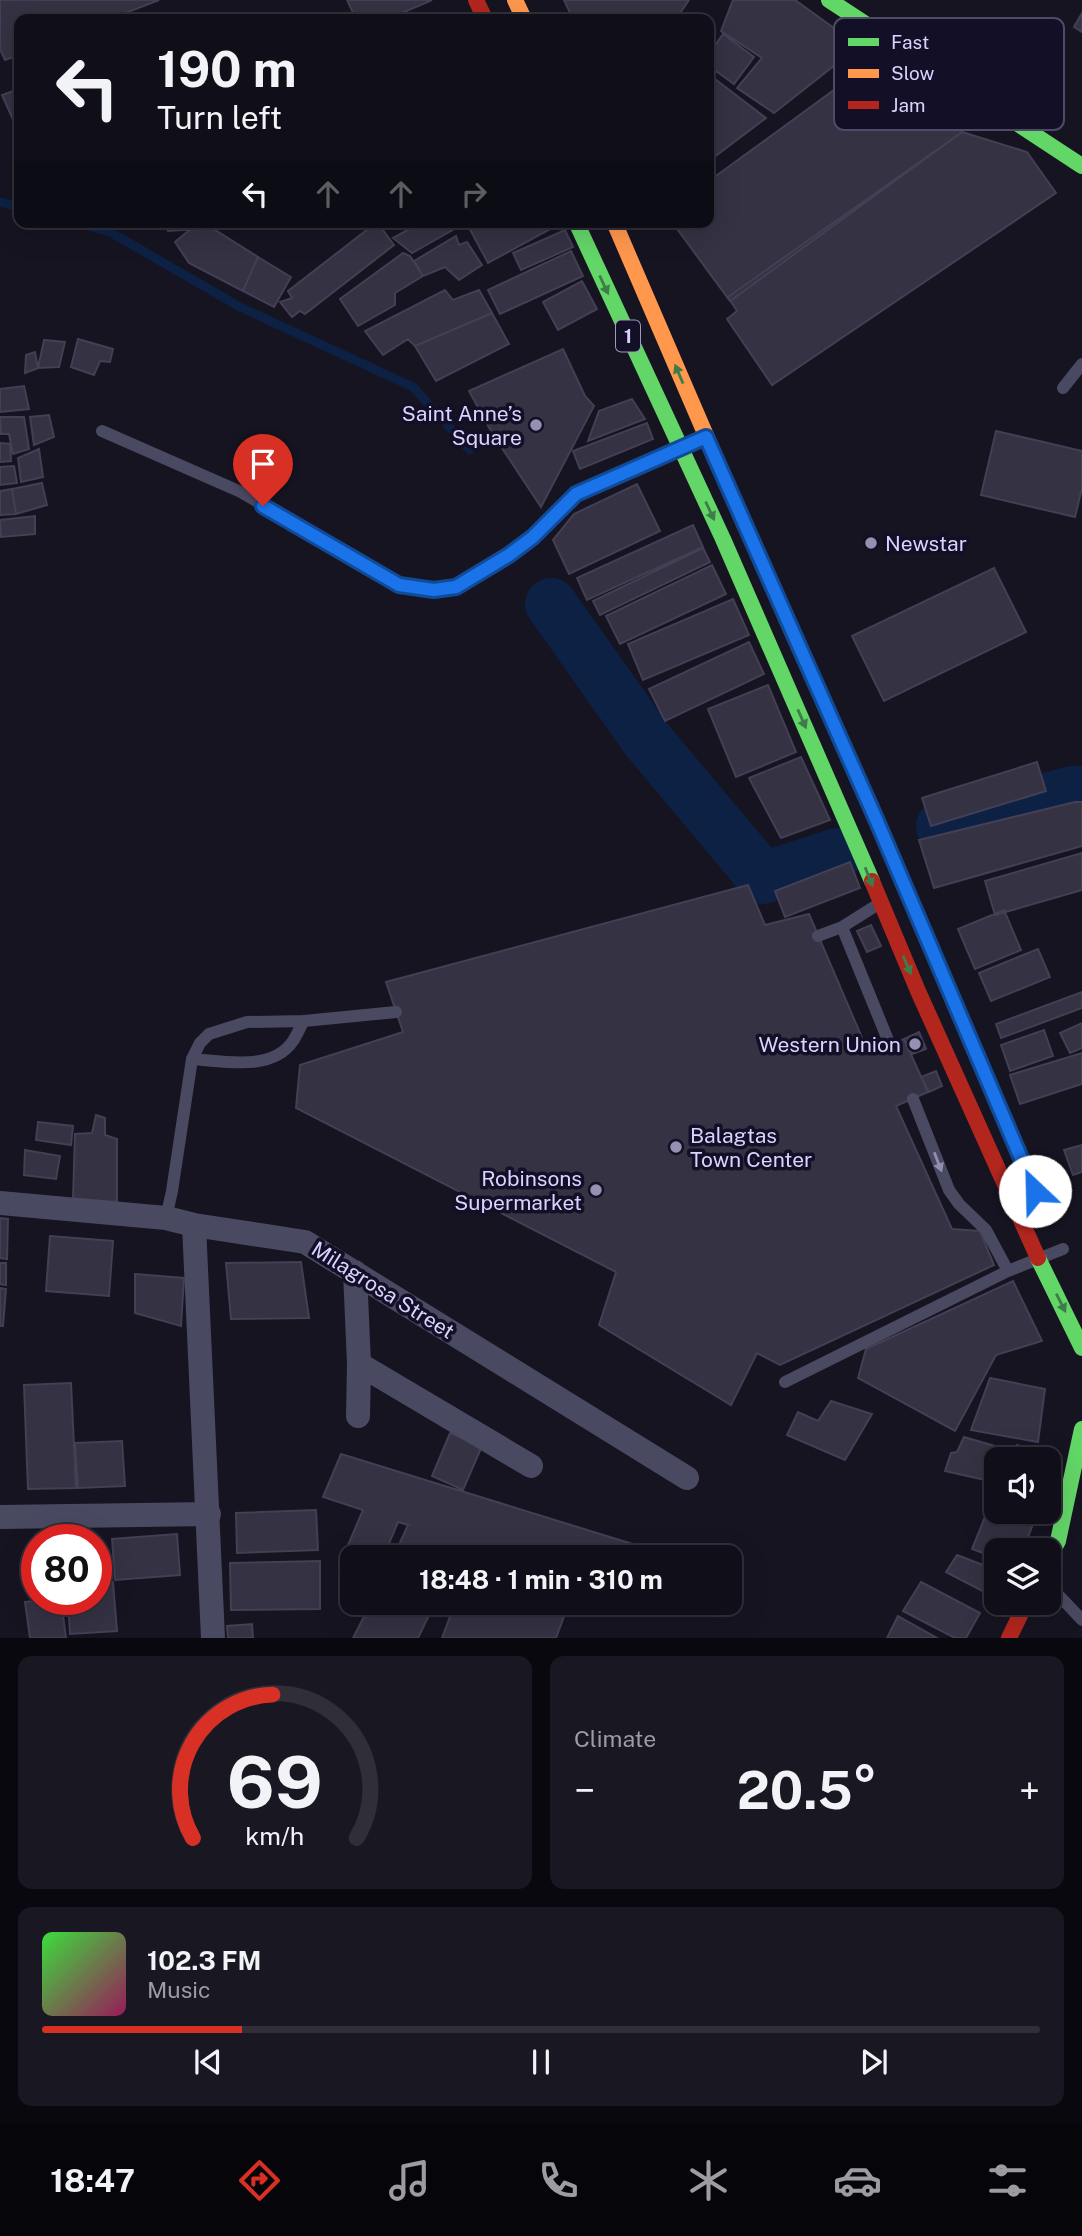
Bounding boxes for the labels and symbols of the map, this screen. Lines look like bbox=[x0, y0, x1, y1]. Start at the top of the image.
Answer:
legend bbox=[834, 18, 1064, 130]
text: Fast bbox=[891, 31, 929, 53]
text: Slow bbox=[891, 62, 935, 84]
text: Jam bbox=[891, 94, 925, 116]
one-way arrow bbox=[599, 274, 610, 295]
road number: 1 bbox=[616, 320, 640, 352]
one-way arrow bbox=[673, 363, 684, 384]
place label: Saint Anne’s Square bbox=[402, 401, 522, 450]
marker: Saint Anne’s Square bbox=[528, 417, 544, 433]
pin bbox=[233, 434, 293, 506]
one-way arrow bbox=[704, 501, 715, 521]
place label: Newstar bbox=[885, 531, 967, 556]
marker: Newstar bbox=[863, 535, 879, 551]
one-way arrow bbox=[796, 709, 808, 729]
one-way arrow bbox=[864, 866, 875, 887]
one-way arrow bbox=[901, 955, 913, 975]
place label: Western Union bbox=[758, 1032, 901, 1057]
marker: Western Union bbox=[907, 1036, 923, 1052]
place label: Balagtas Town Center bbox=[690, 1123, 812, 1172]
marker: Balagtas Town Center bbox=[668, 1139, 684, 1155]
one-way arrow bbox=[933, 1152, 944, 1173]
position arrow bbox=[998, 1154, 1072, 1228]
place label: Robinsons Supermarket bbox=[454, 1166, 582, 1215]
marker: Robinsons Supermarket bbox=[588, 1182, 604, 1198]
street label: Milagrosa Street bbox=[307, 1236, 459, 1344]
one-way arrow bbox=[1054, 1293, 1066, 1313]
speed limit sign: 80 bbox=[21, 1524, 112, 1615]

